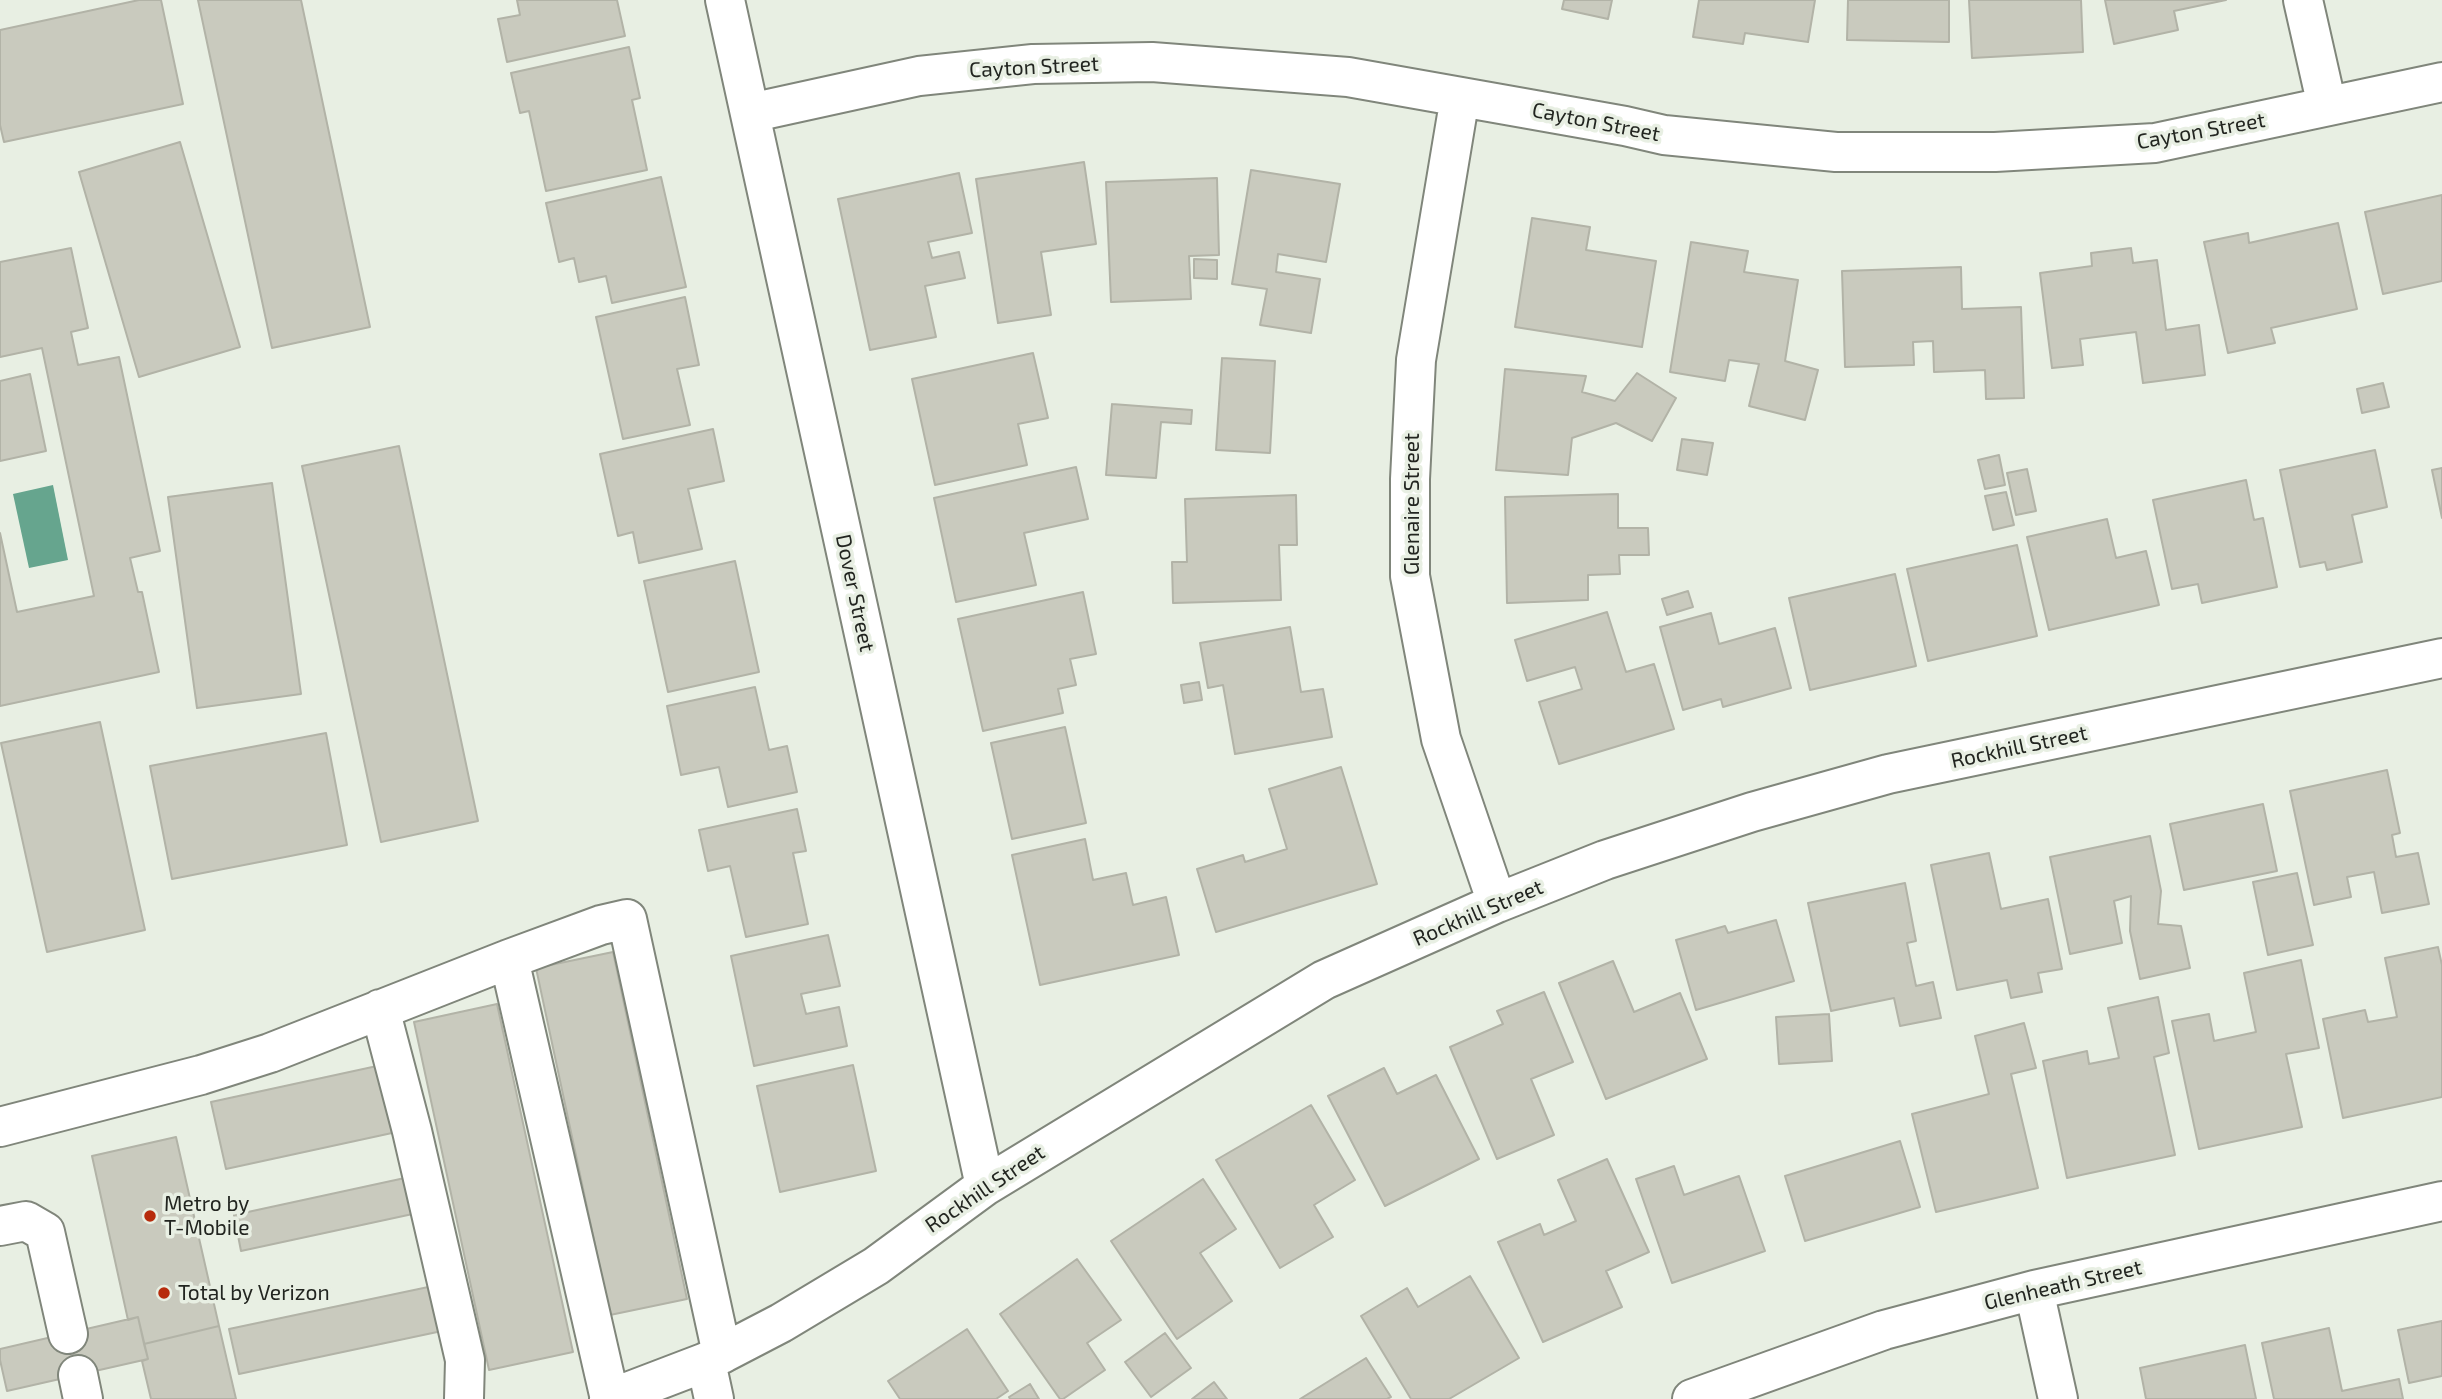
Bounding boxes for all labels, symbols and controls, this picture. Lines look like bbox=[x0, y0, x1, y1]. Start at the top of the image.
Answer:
street label: Cayton Street bbox=[969, 51, 1099, 83]
street label: Cayton Street bbox=[1530, 97, 1662, 147]
street label: Cayton Street bbox=[2135, 107, 2267, 155]
street label: Glenaire Street bbox=[1399, 433, 1425, 575]
street label: Dover Street bbox=[830, 532, 880, 654]
street label: Rockhill Street bbox=[1949, 720, 2089, 774]
street label: Rockhill Street bbox=[1409, 874, 1547, 952]
street label: Rockhill Street bbox=[920, 1140, 1050, 1238]
place label: Metro by T-Mobile bbox=[164, 1191, 250, 1241]
marker: Metro by T-Mobile bbox=[142, 1208, 158, 1224]
street label: Glenheath Street bbox=[1982, 1255, 2144, 1315]
place label: Total by Verizon bbox=[178, 1280, 330, 1306]
marker: Total by Verizon bbox=[156, 1285, 172, 1301]

